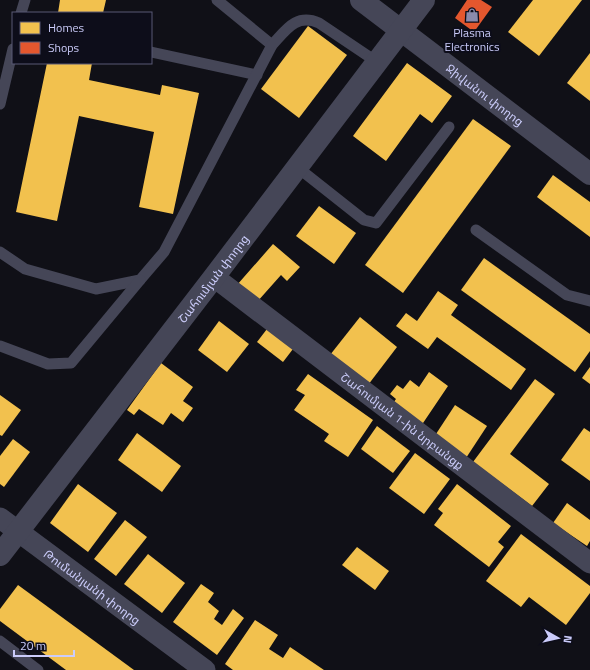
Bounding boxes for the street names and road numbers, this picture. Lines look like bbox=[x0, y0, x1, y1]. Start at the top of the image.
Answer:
street label: Ջիվանու փողոց bbox=[442, 59, 528, 130]
street label: Շահումյան փողոց bbox=[173, 230, 253, 327]
street label: Շահումյան 1-ին նրբանցք bbox=[337, 367, 468, 474]
street label: Թումանյանի փողոց bbox=[40, 544, 145, 629]

